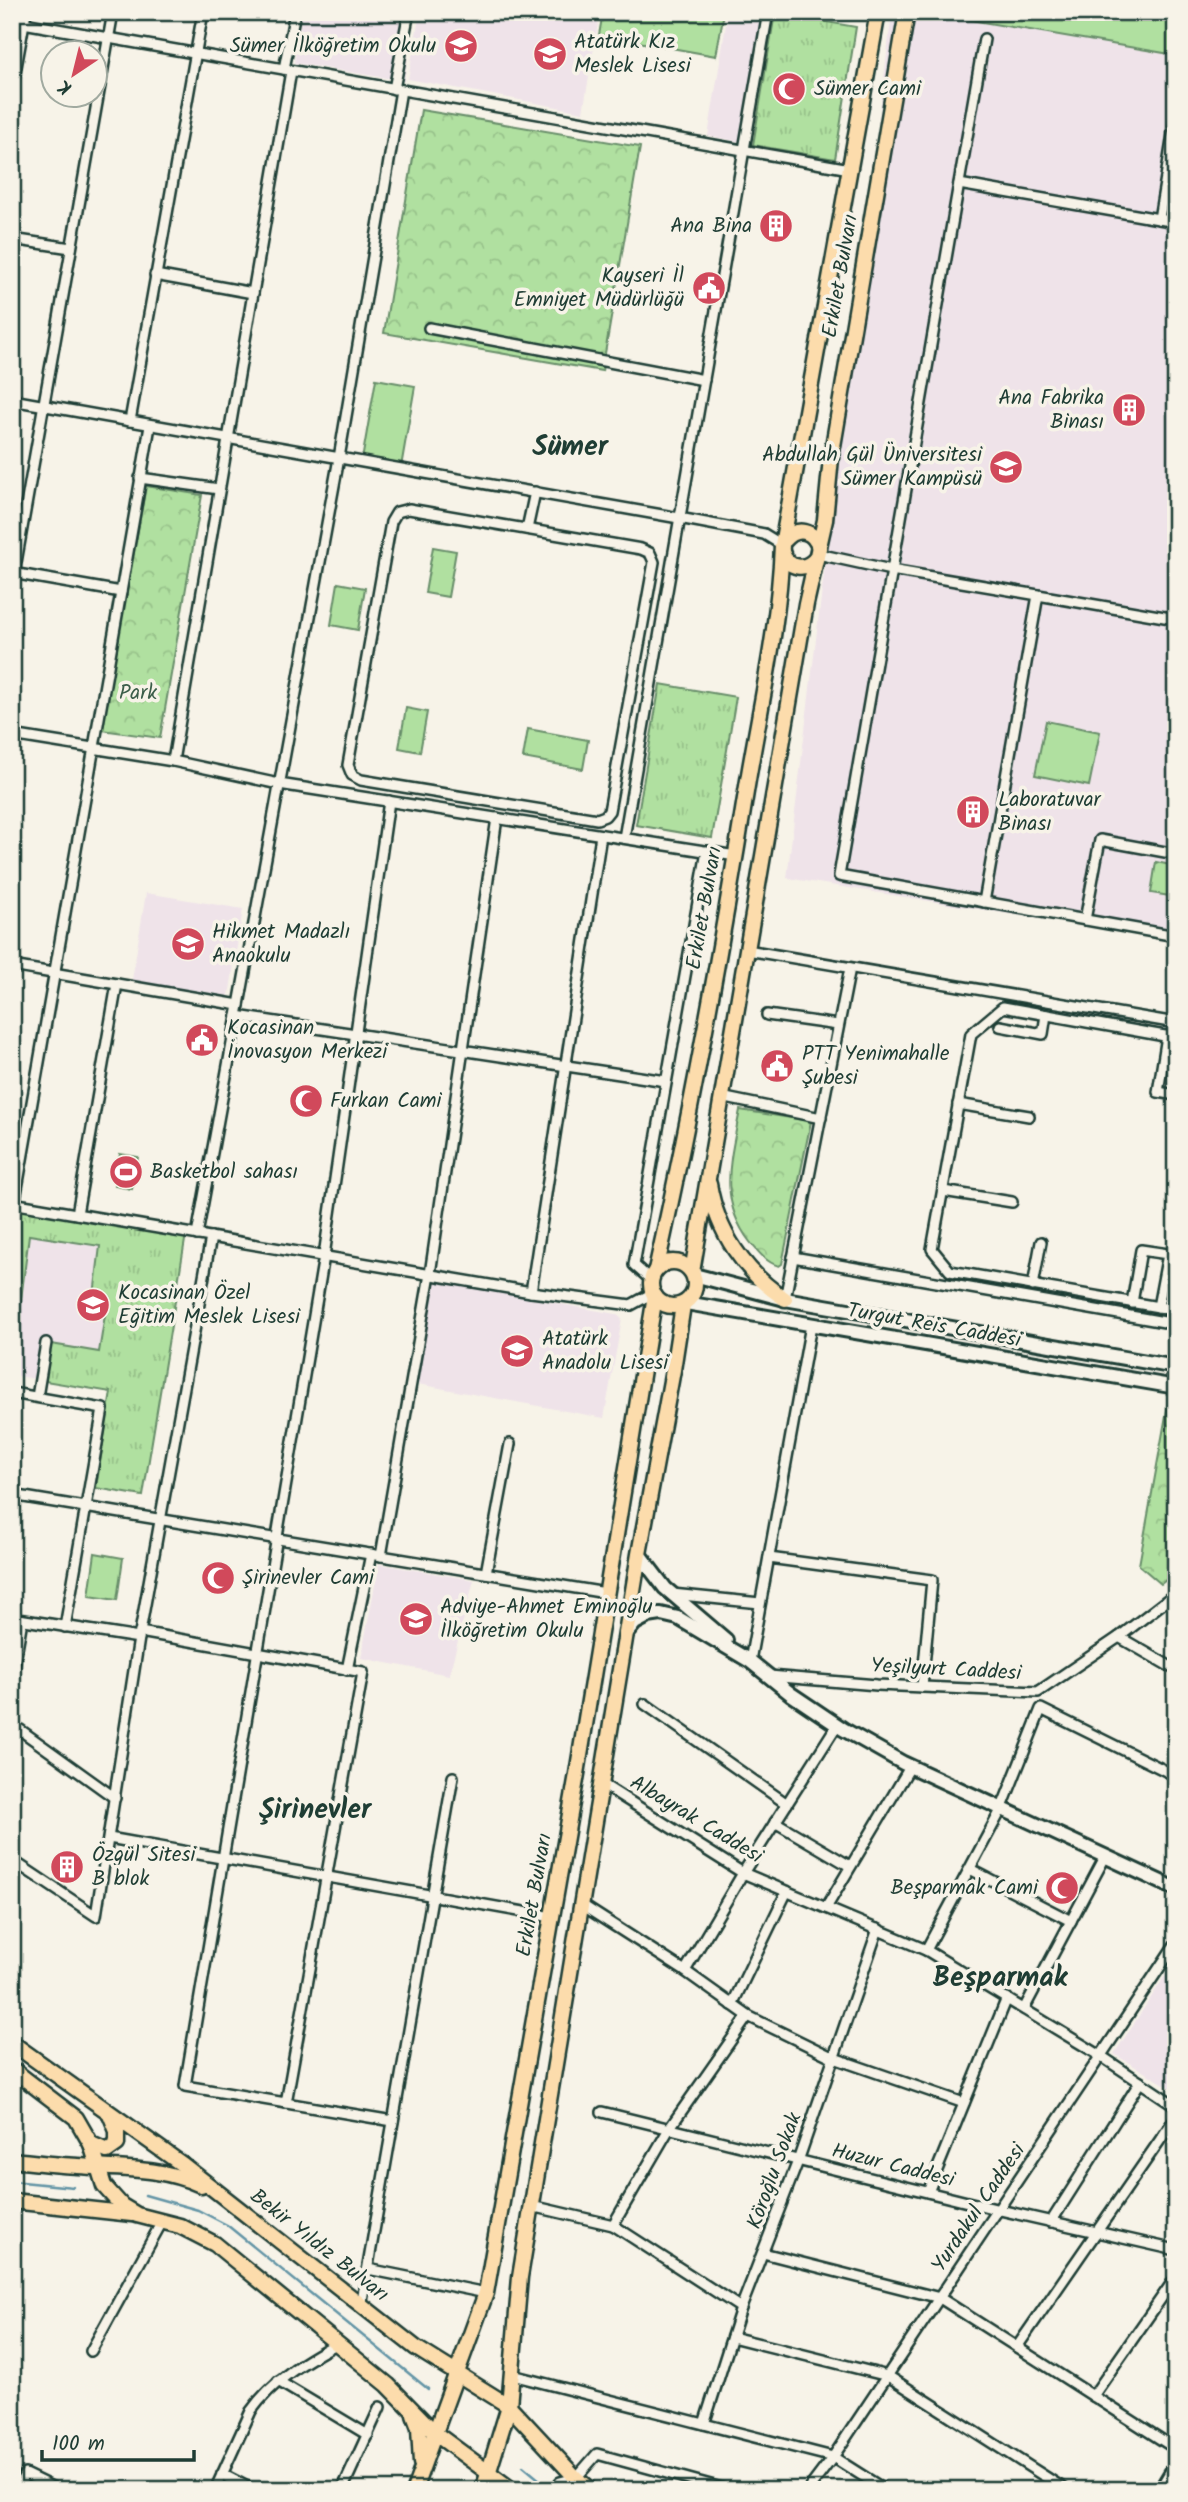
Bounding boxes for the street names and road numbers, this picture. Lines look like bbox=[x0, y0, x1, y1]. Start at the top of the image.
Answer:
street label: Erkilet Bulvarı bbox=[814, 212, 868, 340]
street label: Erkilet Bulvarı bbox=[678, 844, 732, 972]
street label: Turgut Reis Caddesi bbox=[845, 1294, 1024, 1358]
street label: Yeşilyurt Caddesi bbox=[870, 1650, 1023, 1690]
street label: Albayrak Caddesi bbox=[623, 1767, 770, 1873]
street label: Erkilet Bulvarı bbox=[508, 1831, 562, 1959]
street label: Köroğlu Sokak bbox=[739, 2108, 811, 2234]
street label: Huzur Caddesi bbox=[828, 2135, 959, 2197]
street label: Yurdakul Caddesi bbox=[923, 2136, 1035, 2279]
street label: Bekir Yıldız Bulvarı bbox=[242, 2181, 396, 2311]

